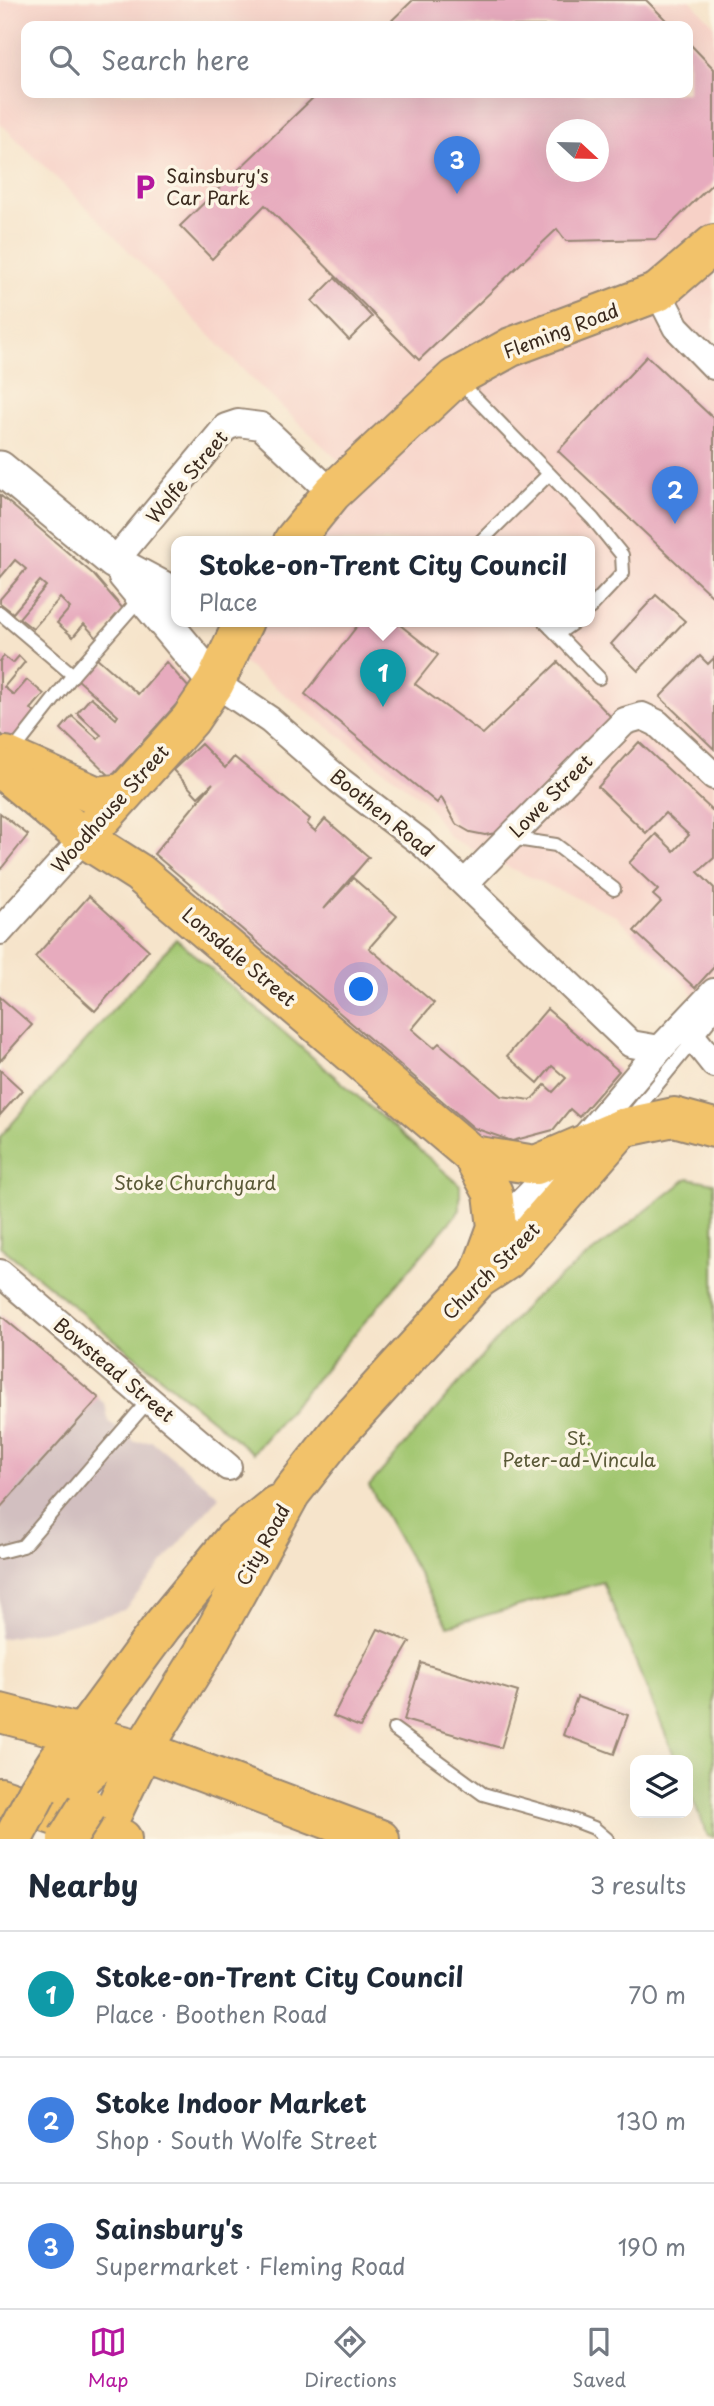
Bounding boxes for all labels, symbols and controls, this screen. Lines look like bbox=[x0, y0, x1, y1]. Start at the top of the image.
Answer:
search box bbox=[21, 21, 693, 98]
text: Search here bbox=[101, 40, 250, 79]
icon: search bbox=[45, 41, 83, 79]
north arrow bbox=[546, 119, 609, 182]
pin: 3 bbox=[434, 136, 480, 194]
place label: Sainsbury's Car Park bbox=[166, 161, 269, 211]
parking icon: Sainsbury's Car Park bbox=[130, 172, 160, 202]
street label: Fleming Road bbox=[499, 295, 622, 365]
street label: Wolfe Street bbox=[139, 423, 234, 529]
pin: 2 bbox=[652, 466, 698, 524]
popup bbox=[171, 536, 595, 627]
text: Stoke-on-Trent City Council bbox=[199, 545, 567, 584]
text: Place bbox=[199, 584, 258, 619]
pin: 1 bbox=[360, 649, 406, 707]
street label: Woodhouse Street bbox=[44, 738, 175, 879]
street label: Lowe Street bbox=[502, 747, 598, 843]
street label: Boothen Road bbox=[325, 762, 441, 863]
street label: Lonsdale Street bbox=[177, 900, 303, 1012]
your location bbox=[344, 972, 378, 1006]
park label: Stoke Churchyard bbox=[114, 1168, 277, 1196]
street label: Church Street bbox=[435, 1215, 546, 1325]
street label: Bowstead Street bbox=[48, 1310, 181, 1428]
park label: St. Peter-ad-Vincula bbox=[502, 1423, 656, 1473]
street label: City Road bbox=[228, 1499, 296, 1590]
map controls bbox=[630, 1755, 693, 1818]
button: layers bbox=[630, 1755, 693, 1818]
text: Nearby bbox=[28, 1862, 138, 1907]
text: 3 results bbox=[590, 1867, 686, 1902]
text: Stoke-on-Trent City Council bbox=[95, 1957, 463, 1996]
text: 1 bbox=[46, 1977, 57, 2012]
text: 70 m bbox=[628, 1977, 686, 2012]
text: Place · Boothen Road bbox=[95, 1996, 328, 2031]
text: Stoke Indoor Market bbox=[95, 2083, 367, 2122]
text: 2 bbox=[43, 2103, 59, 2138]
text: 130 m bbox=[616, 2103, 686, 2138]
text: Shop · South Wolfe Street bbox=[95, 2122, 377, 2157]
text: Sainsbury's bbox=[95, 2209, 243, 2248]
text: 3 bbox=[43, 2229, 59, 2264]
text: 190 m bbox=[618, 2229, 686, 2264]
text: Supermarket · Fleming Road bbox=[95, 2248, 406, 2283]
tab: Map bbox=[88, 2323, 128, 2393]
tab: Directions bbox=[304, 2323, 397, 2393]
tab: Saved bbox=[572, 2323, 626, 2393]

